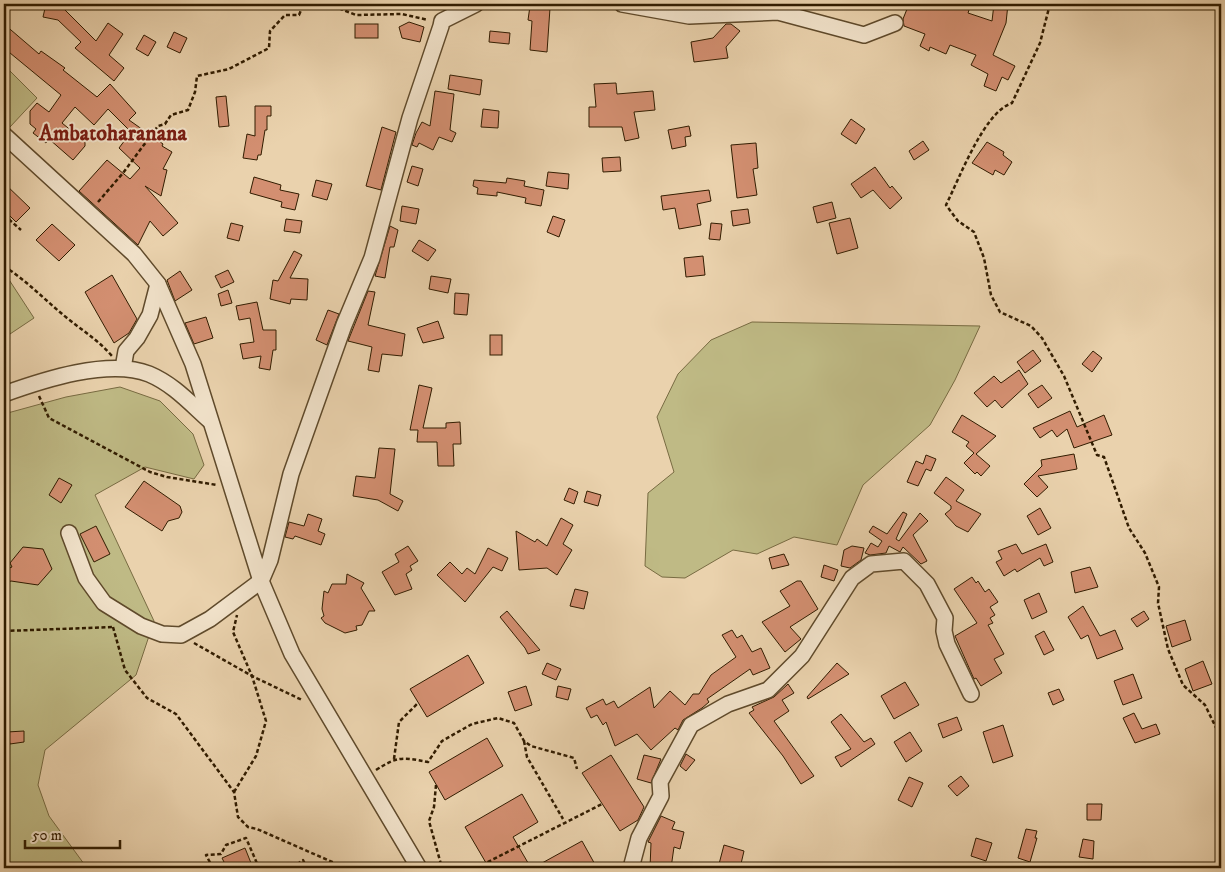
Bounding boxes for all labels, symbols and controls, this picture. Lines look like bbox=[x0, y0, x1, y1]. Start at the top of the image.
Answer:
district label: Ambatoharanana bbox=[38, 120, 188, 147]
scale bar bbox=[25, 817, 120, 849]
text: 50 m bbox=[32, 826, 62, 845]

